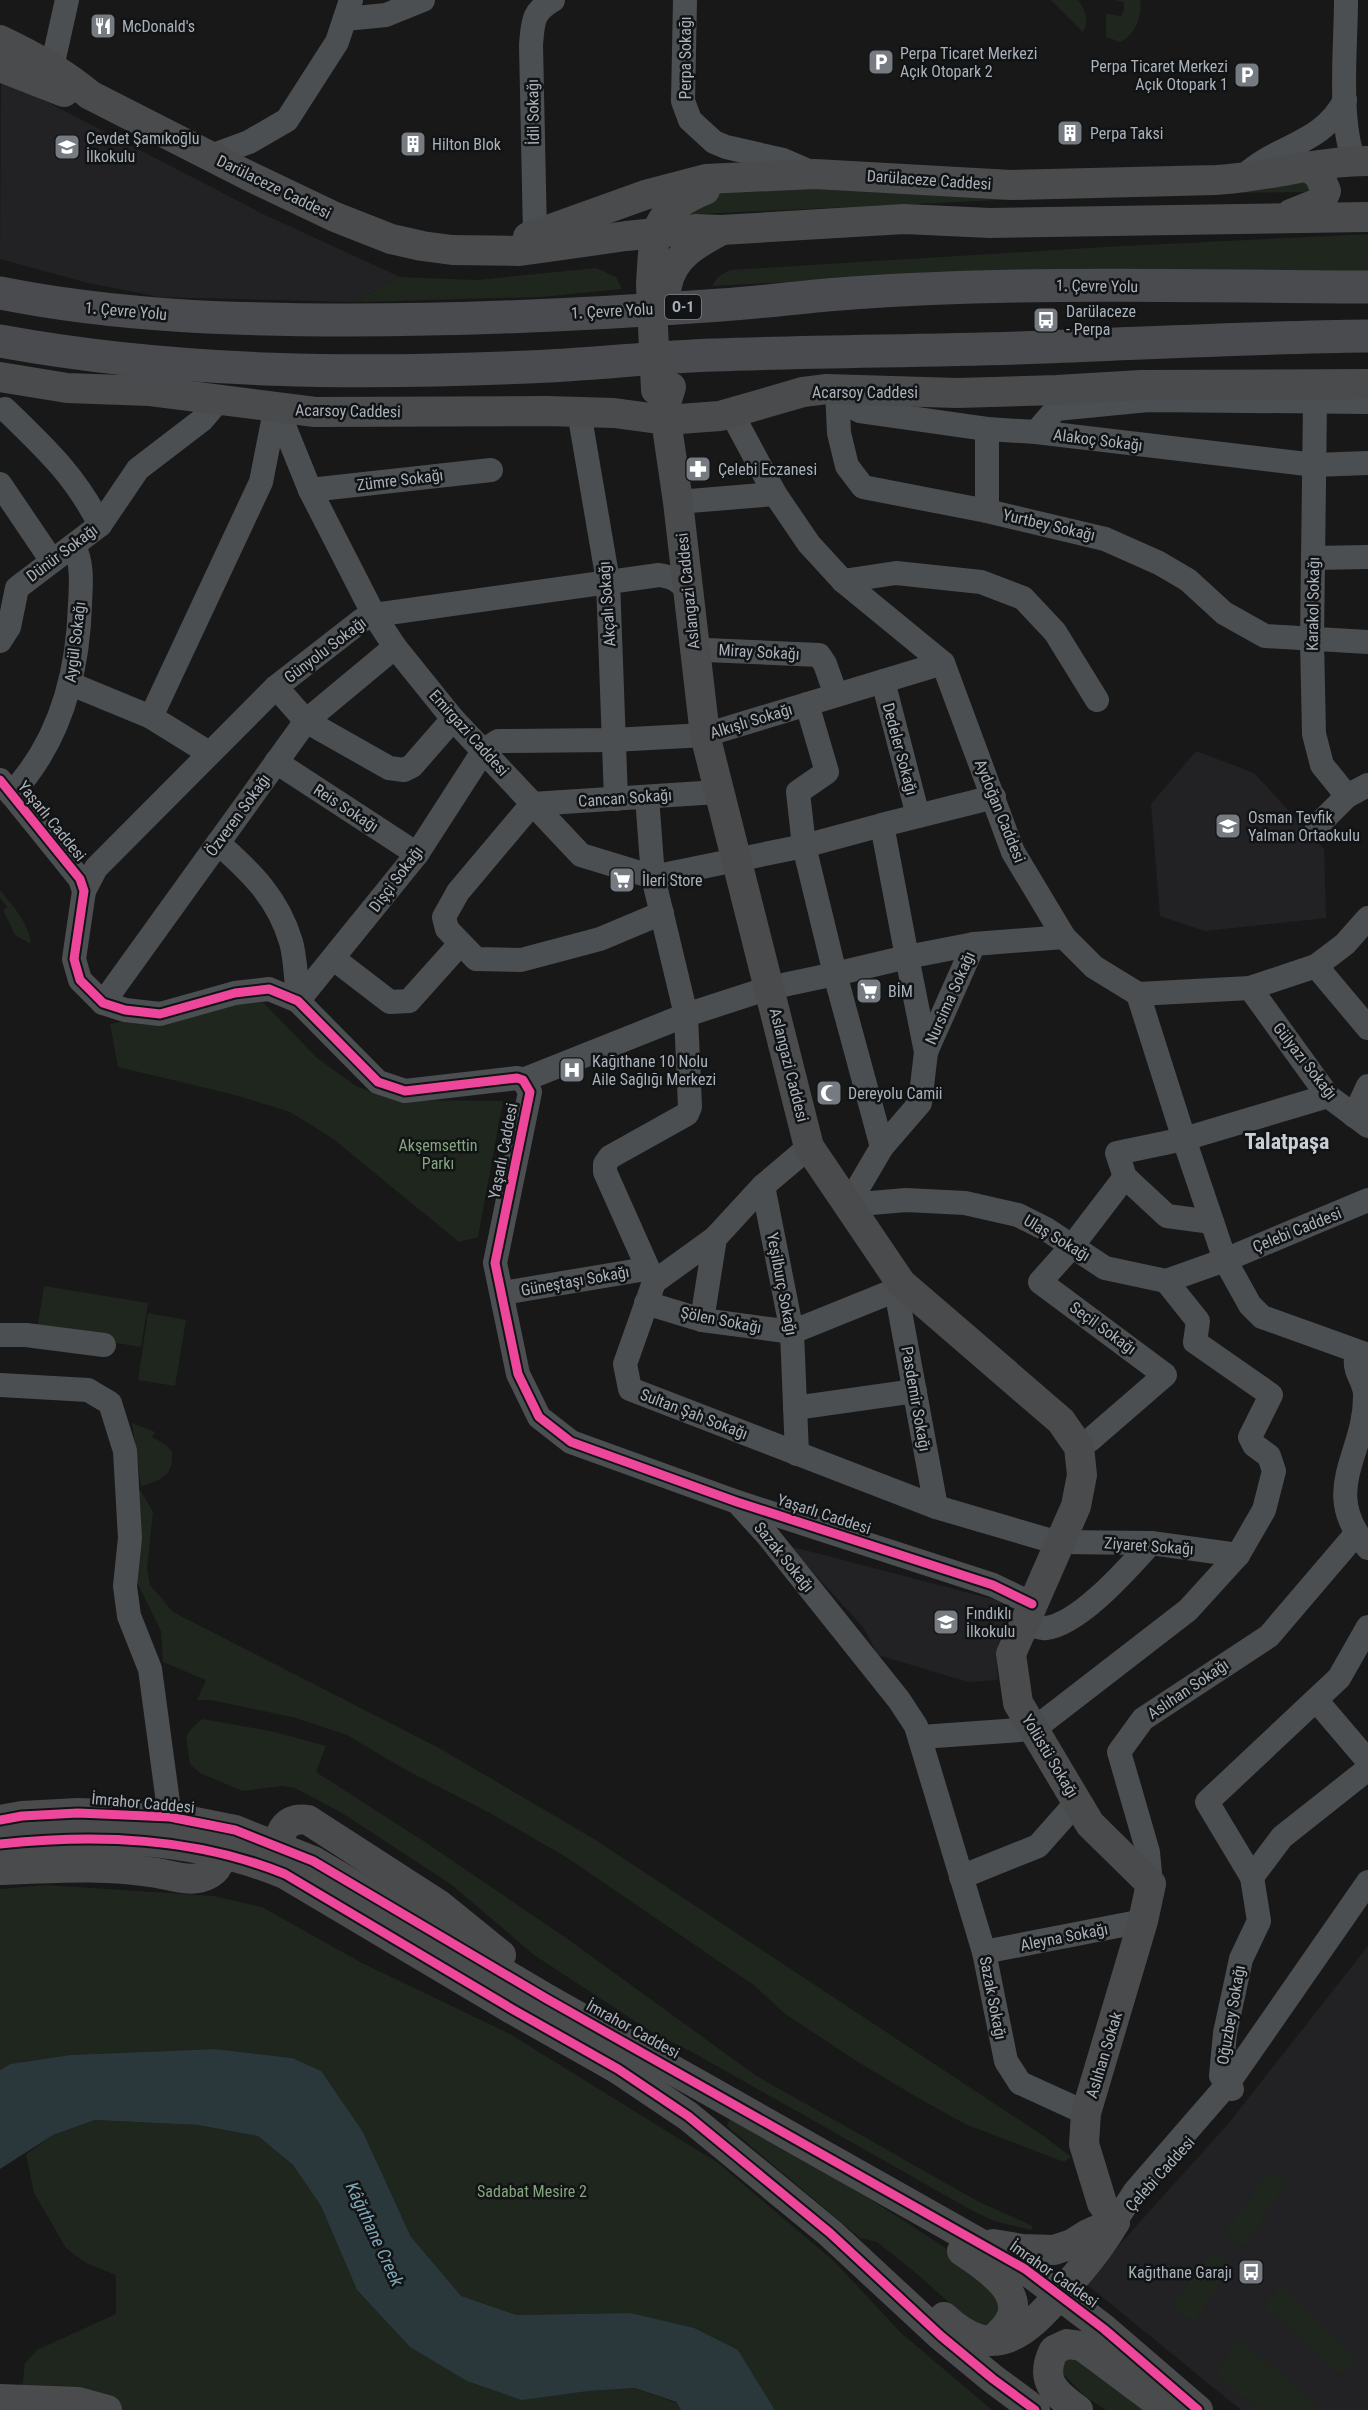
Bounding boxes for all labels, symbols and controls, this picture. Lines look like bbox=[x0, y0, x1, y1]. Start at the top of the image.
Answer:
restaurant icon: McDonald's bbox=[88, 11, 118, 41]
street label: Perpa Sokağı bbox=[676, 16, 695, 100]
place label: McDonald's bbox=[122, 17, 195, 36]
place label: Perpa Ticaret Merkezi Açık Otopark 2 bbox=[900, 44, 1037, 81]
parking icon: Perpa Ticaret Merkezi Açık Otopark 2 bbox=[866, 47, 896, 77]
place label: Perpa Ticaret Merkezi Açık Otopark 1 bbox=[1091, 57, 1228, 94]
parking icon: Perpa Ticaret Merkezi Açık Otopark 1 bbox=[1232, 60, 1262, 90]
street label: İdil Sokağı bbox=[523, 79, 543, 145]
building icon: Perpa Taksi bbox=[1055, 118, 1085, 148]
place label: Perpa Taksi bbox=[1090, 124, 1163, 143]
place label: Cevdet Şamıkoğlu İlkokulu bbox=[86, 129, 199, 166]
building icon: Hilton Blok bbox=[398, 129, 428, 159]
school or university icon: Cevdet Şamıkoğlu İlkokulu bbox=[52, 132, 82, 162]
place label: Hilton Blok bbox=[432, 135, 502, 154]
street label: Darülaceze Caddesi bbox=[214, 151, 334, 223]
street label: Darülaceze Caddesi bbox=[866, 166, 992, 194]
street label: 1. Çevre Yolu bbox=[1056, 276, 1138, 296]
road number: O-1 bbox=[665, 295, 701, 319]
street label: 1. Çevre Yolu bbox=[84, 298, 168, 324]
street label: 1. Çevre Yolu bbox=[570, 299, 654, 323]
place label: Darülaceze - Perpa bbox=[1066, 302, 1136, 339]
bus stop icon: Darülaceze - Perpa bbox=[1031, 305, 1061, 335]
street label: Acarsoy Caddesi bbox=[812, 383, 918, 402]
street label: Acarsoy Caddesi bbox=[295, 401, 401, 421]
street label: Alakoç Sokağı bbox=[1052, 425, 1144, 455]
pharmacy icon: Çelebi Eczanesi bbox=[683, 454, 713, 484]
place label: Çelebi Eczanesi bbox=[718, 460, 817, 479]
street label: Zümre Sokağı bbox=[356, 465, 444, 495]
street label: Yurtbey Sokağı bbox=[1001, 505, 1097, 545]
street label: Dünür Sokağı bbox=[23, 520, 101, 586]
street label: Aslangazi Caddesi bbox=[672, 532, 704, 650]
street label: Karakol Sokağı bbox=[1303, 557, 1323, 651]
street label: Akçalı Sokağı bbox=[595, 561, 619, 647]
street label: Aygül Sokağı bbox=[61, 601, 89, 683]
street label: Günyolu Sokağı bbox=[280, 613, 370, 687]
street label: Miray Sokağı bbox=[718, 640, 800, 664]
street label: Emirgazi Caddesi bbox=[425, 686, 513, 780]
street label: Alkışlı Sokağı bbox=[708, 699, 794, 743]
street label: Dedeler Sokağı bbox=[879, 701, 921, 797]
street label: Aydoğan Caddesi bbox=[971, 757, 1029, 865]
street label: Özveren Sokağı bbox=[202, 770, 274, 860]
street label: Yaşarlı Caddesi bbox=[14, 777, 90, 865]
street label: Reis Sokağı bbox=[310, 780, 382, 836]
street label: Cancan Sokağı bbox=[578, 785, 672, 811]
place label: Osman Tevfik Yalman Ortaokulu bbox=[1248, 808, 1360, 845]
school or university icon: Osman Tevfik Yalman Ortaokulu bbox=[1213, 811, 1243, 841]
street label: Dişçi Sokağı bbox=[365, 842, 427, 916]
supermarket icon: İleri Store bbox=[607, 865, 637, 895]
place label: İleri Store bbox=[642, 871, 703, 890]
street label: Nursima Sokağı bbox=[921, 949, 979, 1047]
supermarket icon: BİM bbox=[854, 976, 884, 1006]
place label: BİM bbox=[888, 982, 913, 1001]
street label: Aslangazi Caddesi bbox=[766, 1006, 812, 1124]
street label: Gülyazı Sokağı bbox=[1269, 1019, 1341, 1103]
place label: Kağıthane 10 Nolu Aile Sağlığı Merkezi bbox=[592, 1052, 716, 1089]
hospital icon: Kağıthane 10 Nolu Aile Sağlığı Merkezi bbox=[557, 1055, 587, 1085]
mosque icon: Dereyolu Camii bbox=[814, 1078, 844, 1108]
place label: Dereyolu Camii bbox=[848, 1084, 943, 1103]
street label: Yaşarlı Caddesi bbox=[484, 1101, 522, 1201]
district label: Talatpaşa bbox=[1245, 1129, 1329, 1154]
park label: Akşemsettin Parkı bbox=[399, 1136, 477, 1173]
street label: Çelebi Caddesi bbox=[1250, 1204, 1344, 1256]
street label: Ulaş Sokağı bbox=[1020, 1211, 1094, 1265]
street label: Yeşilburç Sokağı bbox=[763, 1231, 801, 1337]
street label: Güneştaşı Sokağı bbox=[519, 1262, 631, 1300]
street label: Seçil Sokağı bbox=[1066, 1298, 1140, 1358]
street label: Şölen Sokağı bbox=[679, 1303, 763, 1337]
street label: Pasdemir Sokağı bbox=[897, 1345, 935, 1453]
street label: Sultan Şah Sokağı bbox=[637, 1385, 751, 1443]
street label: Yaşarlı Caddesi bbox=[775, 1490, 873, 1538]
street label: Sazak Sokağı bbox=[750, 1518, 818, 1596]
street label: Ziyaret Sokağı bbox=[1104, 1533, 1194, 1559]
place label: Fındıklı İlkokulu bbox=[966, 1604, 1015, 1641]
school or university icon: Fındıklı İlkokulu bbox=[931, 1607, 961, 1637]
street label: Aslıhan Sokağı bbox=[1144, 1655, 1232, 1723]
street label: Yolüstü Sokağı bbox=[1018, 1711, 1082, 1801]
street label: İmrahor Caddesi bbox=[91, 1789, 195, 1817]
street label: Aleyna Sokağı bbox=[1019, 1919, 1109, 1955]
street label: Sazak Sokağı bbox=[976, 1955, 1010, 2041]
street label: Oğuzbey Sokağı bbox=[1213, 1964, 1249, 2066]
street label: İmrahor Caddesi bbox=[583, 1996, 683, 2062]
street label: Aslıhan Sokak bbox=[1082, 2009, 1126, 2100]
street label: Çelebi Caddesi bbox=[1121, 2133, 1199, 2215]
water label: Kâğıthane Creek bbox=[342, 2179, 409, 2290]
park label: Sadabat Mesire 2 bbox=[477, 2182, 587, 2201]
street label: İmrahor Caddesi bbox=[1006, 2236, 1102, 2312]
bus stop icon: Kağıthane Garajı bbox=[1236, 2257, 1266, 2287]
place label: Kağıthane Garajı bbox=[1128, 2263, 1232, 2282]

